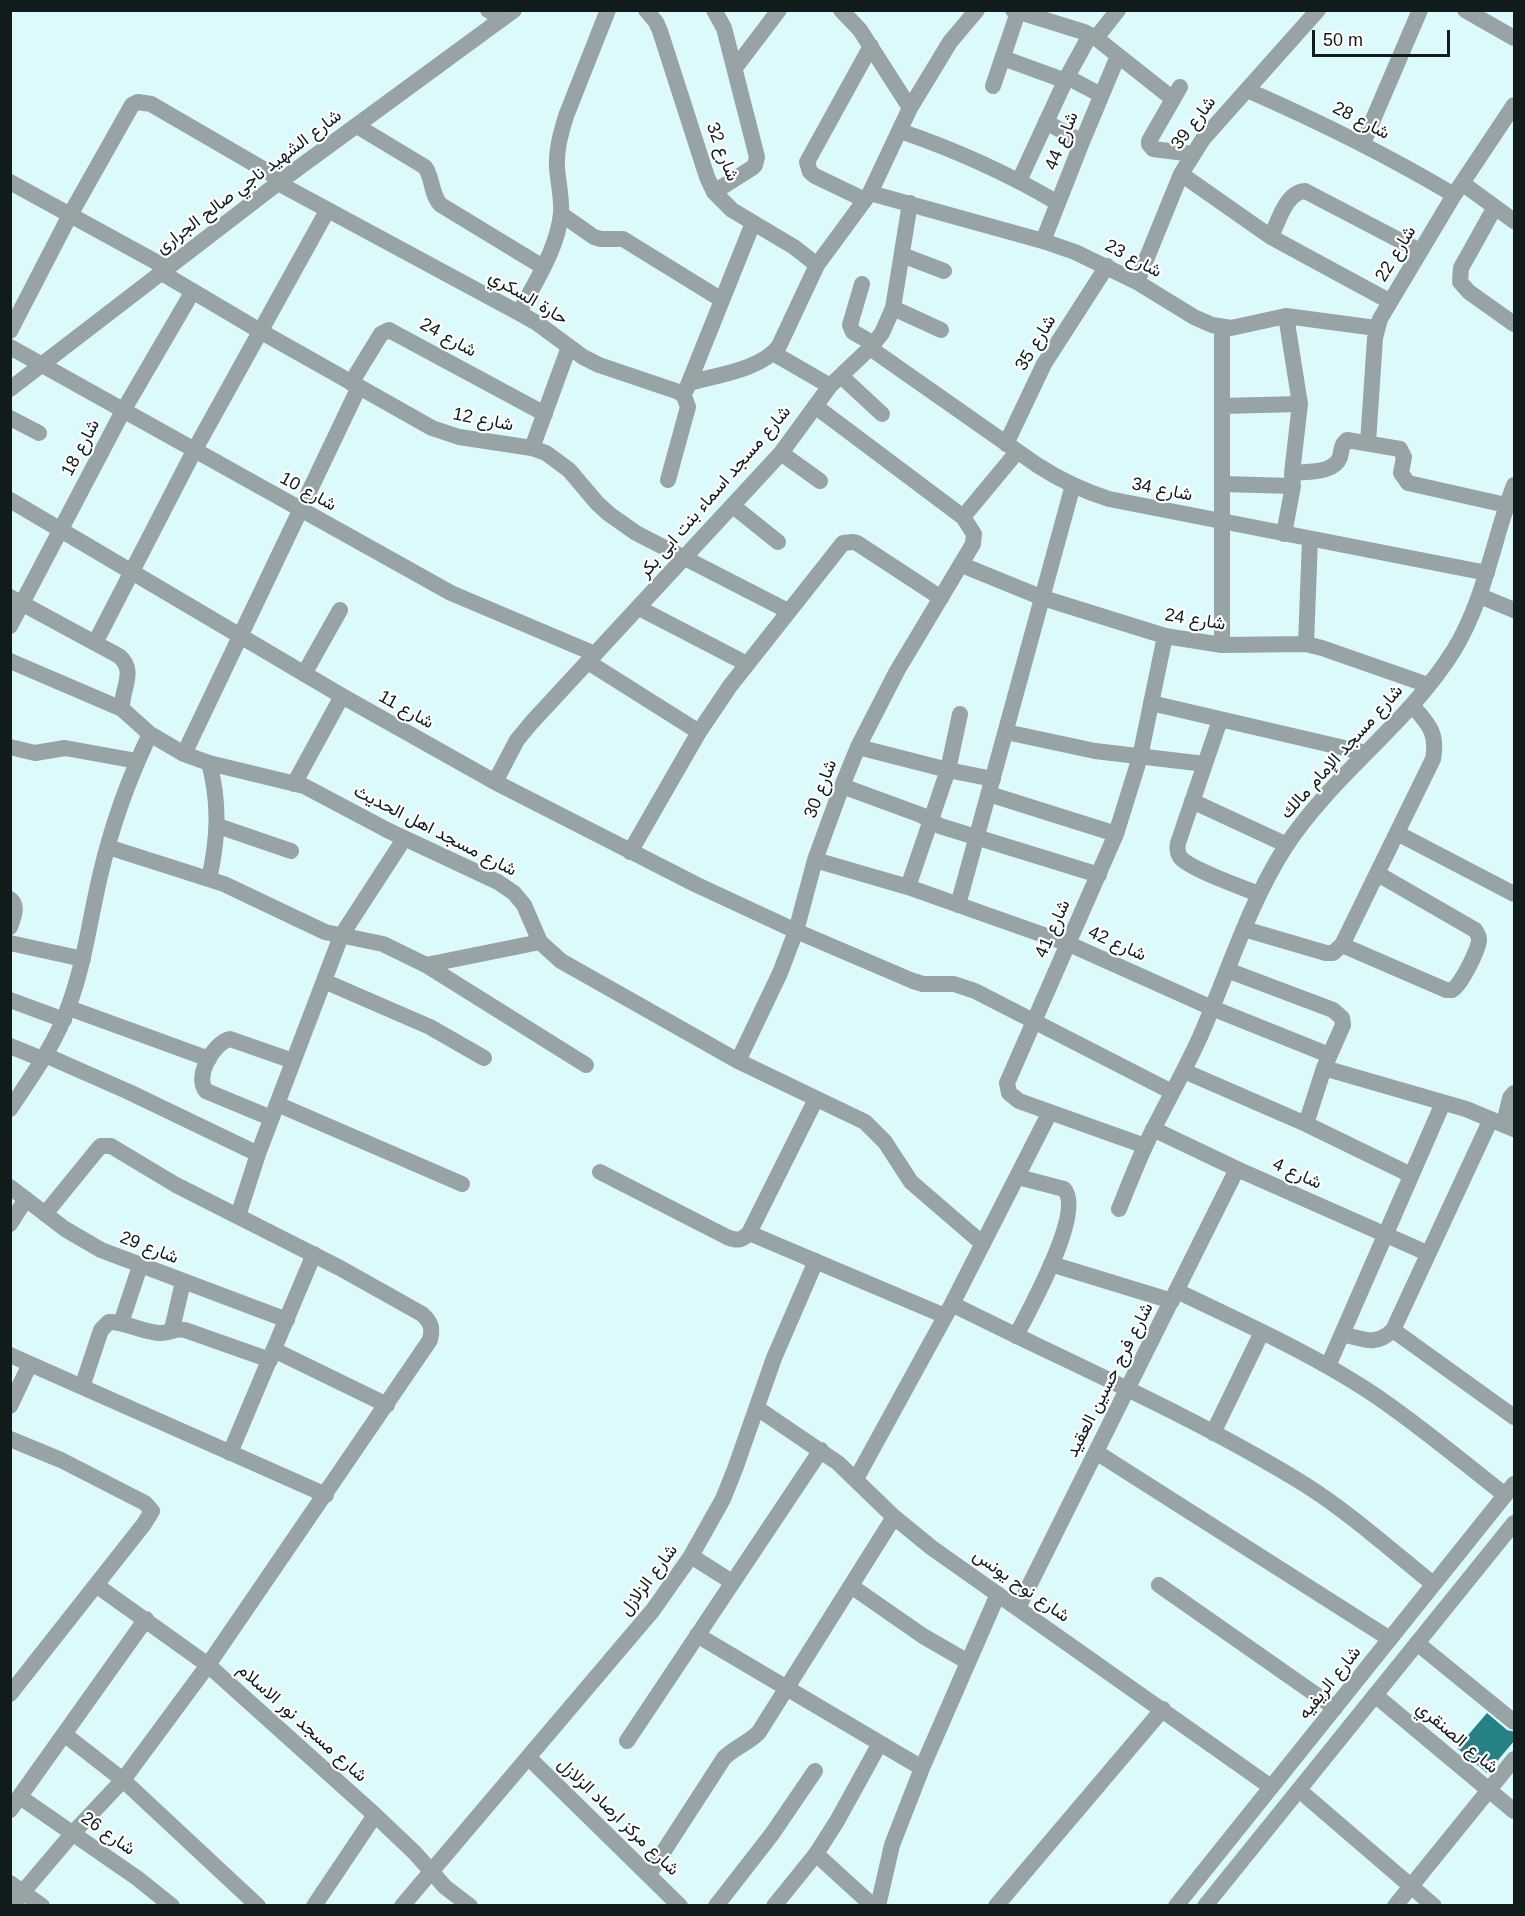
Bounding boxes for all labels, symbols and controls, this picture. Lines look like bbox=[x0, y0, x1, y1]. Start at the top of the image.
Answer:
scale bar bbox=[1315, 18, 1453, 56]
text: 50 m bbox=[1323, 30, 1363, 50]
street label: شارع 39 bbox=[1167, 92, 1221, 154]
street label: شارع 28 bbox=[1329, 97, 1393, 145]
street label: شارع الشهيد ناجي صالح الجرارى bbox=[152, 105, 346, 259]
street label: شارع 44 bbox=[1041, 109, 1083, 173]
street label: شارع 32 bbox=[701, 120, 743, 184]
street label: شارع 22 bbox=[1371, 222, 1421, 286]
street label: شارع 23 bbox=[1101, 235, 1165, 283]
street label: حارة السكري bbox=[485, 266, 571, 330]
street label: شارع 35 bbox=[1011, 311, 1061, 375]
street label: شارع 24 bbox=[416, 314, 480, 362]
street label: شارع مسجد اسماء بنت ابى بكر bbox=[634, 402, 796, 582]
street label: شارع 12 bbox=[451, 404, 515, 436]
street label: شارع 18 bbox=[57, 416, 105, 480]
street label: شارع 10 bbox=[276, 468, 340, 516]
street label: شارع 34 bbox=[1130, 474, 1194, 506]
street label: شارع 24 bbox=[1163, 605, 1227, 635]
street label: شارع مسجد الإمام مالك bbox=[1276, 680, 1408, 824]
street label: شارع 11 bbox=[375, 686, 437, 734]
street label: شارع 30 bbox=[800, 757, 842, 821]
street label: شارع مسجد اهل الحديث bbox=[350, 780, 520, 882]
street label: شارع 41 bbox=[1031, 897, 1075, 961]
street label: شارع 42 bbox=[1085, 922, 1149, 966]
street label: شارع 4 bbox=[1269, 1154, 1325, 1194]
street label: شارع 29 bbox=[117, 1227, 181, 1269]
street label: شارع فرج حسين العقيد bbox=[1062, 1299, 1158, 1461]
street label: شارع الزلازل bbox=[615, 1540, 683, 1620]
street label: شارع نوح يونس bbox=[968, 1545, 1074, 1627]
street label: شارع الريفيه bbox=[1294, 1642, 1366, 1724]
street label: شارع مسجد نور الاسلام bbox=[233, 1659, 371, 1787]
street label: شارع الصنقري bbox=[1411, 1697, 1503, 1779]
street label: شارع مركز ارصاد الزلازل bbox=[553, 1753, 683, 1881]
street label: شارع 26 bbox=[77, 1808, 139, 1860]

